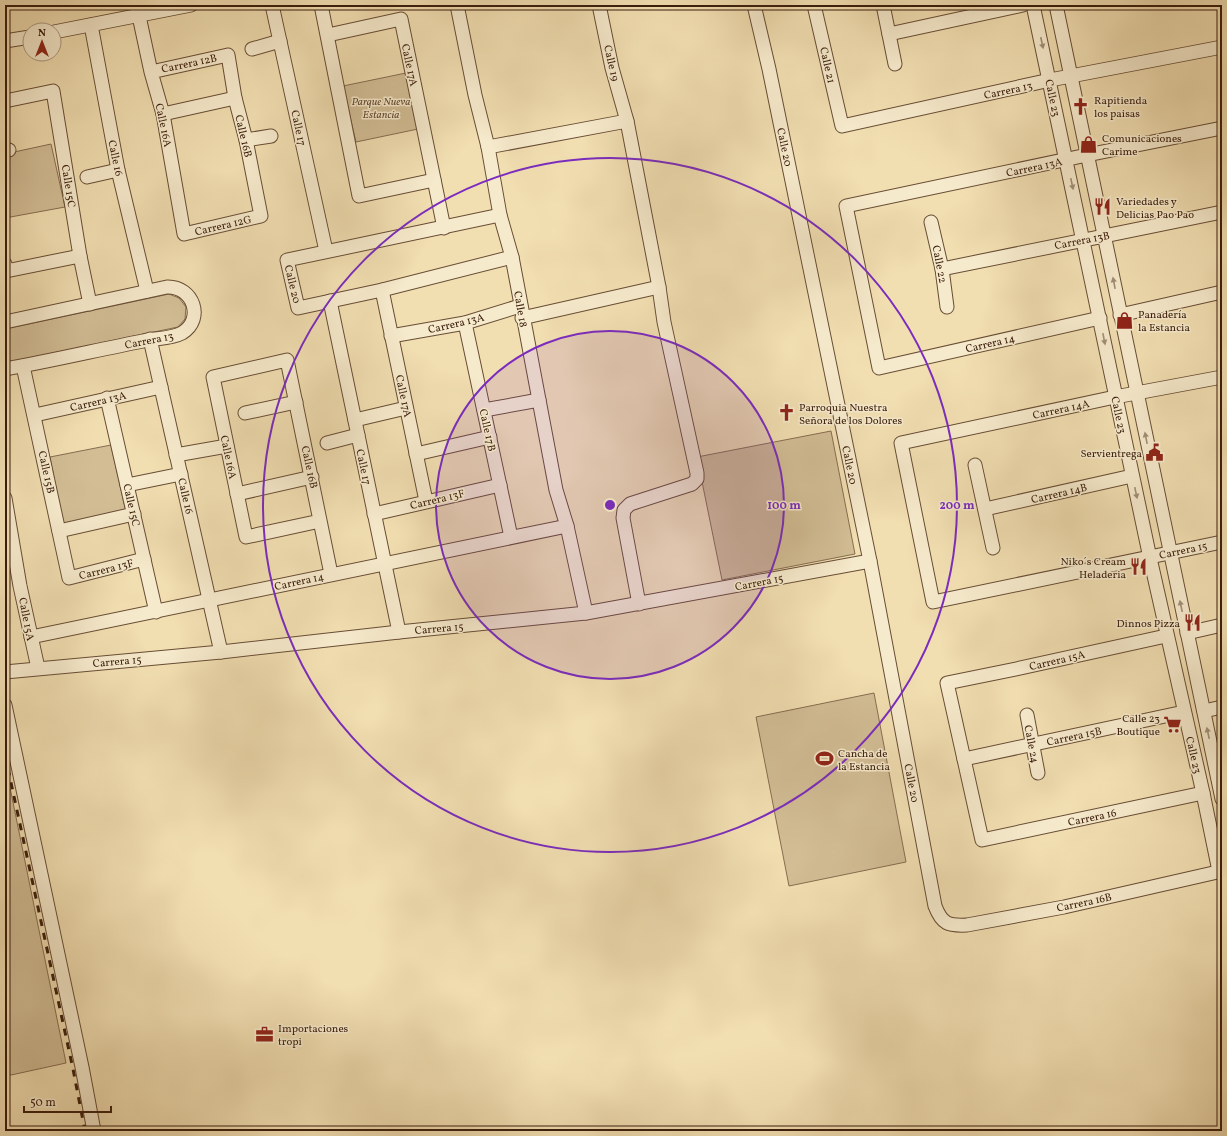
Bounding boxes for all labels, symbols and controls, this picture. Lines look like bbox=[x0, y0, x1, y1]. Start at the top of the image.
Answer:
north arrow bbox=[22, 22, 62, 62]
text: N bbox=[38, 26, 46, 41]
one-way arrow bbox=[1039, 37, 1045, 49]
street label: Calle 17A bbox=[397, 43, 420, 88]
street label: Calle 19 bbox=[599, 44, 622, 83]
street label: Calle 21 bbox=[815, 46, 838, 85]
street label: Carrera 12B bbox=[160, 51, 219, 78]
street label: Calle 23 bbox=[1040, 78, 1063, 119]
street label: Carrera 13 bbox=[983, 79, 1034, 104]
place label: Rapitienda los paisas bbox=[1094, 94, 1148, 122]
park label: Parque Nueva Estancia bbox=[351, 95, 411, 123]
church icon: Rapitienda los paisas bbox=[1071, 96, 1091, 116]
street label: Calle 16A bbox=[151, 102, 175, 149]
street label: Calle 17 bbox=[286, 109, 309, 148]
street label: Calle 16B bbox=[230, 114, 255, 159]
street label: Calle 20 bbox=[772, 127, 795, 168]
place label: Comunicaciones Carime bbox=[1102, 132, 1182, 160]
shop icon: Comunicaciones Carime bbox=[1079, 134, 1099, 154]
street label: Calle 16 bbox=[103, 139, 126, 178]
street label: Carrera 13A bbox=[1005, 155, 1064, 182]
street label: Calle 15C bbox=[57, 164, 78, 209]
one-way arrow bbox=[1069, 178, 1075, 190]
place label: Variedades y Delicias Pao Pao bbox=[1116, 195, 1194, 223]
restaurant icon: Variedades y Delicias Pao Pao bbox=[1093, 197, 1113, 217]
street label: Carrera 12G bbox=[194, 213, 253, 240]
street label: Carrera 13B bbox=[1053, 229, 1111, 254]
street label: Calle 22 bbox=[927, 244, 950, 285]
street label: Calle 20 bbox=[280, 264, 304, 306]
one-way arrow bbox=[1110, 277, 1116, 289]
street label: Calle 18 bbox=[509, 290, 530, 329]
place label: Panadería la Estancia bbox=[1138, 308, 1190, 336]
shop icon: Panadería la Estancia bbox=[1115, 310, 1135, 330]
street label: Carrera 13A bbox=[427, 311, 486, 338]
street label: Carrera 13 bbox=[124, 329, 175, 354]
street label: Carrera 14 bbox=[964, 331, 1017, 357]
one-way arrow bbox=[1101, 333, 1107, 345]
street label: Calle 17A bbox=[391, 374, 414, 419]
street label: Carrera 13A bbox=[69, 389, 128, 416]
street label: Calle 23 bbox=[1106, 395, 1129, 436]
street label: Carrera 14A bbox=[1031, 397, 1091, 424]
place label: Parroquia Nuestra Señora de los Dolores bbox=[799, 401, 902, 429]
church icon: Parroquia Nuestra Señora de los Dolores bbox=[776, 403, 796, 423]
street label: Calle 17B bbox=[475, 408, 498, 453]
one-way arrow bbox=[1143, 432, 1149, 444]
street label: Calle 16A bbox=[216, 434, 240, 481]
public building icon: Servientrega bbox=[1145, 443, 1165, 463]
street label: Calle 16B bbox=[297, 445, 320, 490]
street label: Calle 20 bbox=[837, 445, 860, 486]
place label: Servientrega bbox=[1080, 447, 1143, 462]
street label: Calle 17 bbox=[351, 448, 374, 487]
street label: Calle 15B bbox=[34, 450, 57, 495]
street label: Calle 16 bbox=[173, 477, 196, 516]
street label: Carrera 14B bbox=[1030, 481, 1089, 508]
street label: Calle 15C bbox=[118, 483, 143, 528]
street label: Carrera 13F bbox=[409, 487, 466, 514]
one-way arrow bbox=[1133, 487, 1139, 499]
centre of rings bbox=[603, 498, 617, 512]
text: 100 m bbox=[767, 498, 801, 514]
text: 200 m bbox=[939, 498, 975, 514]
street label: Carrera 15 bbox=[1158, 539, 1209, 564]
place label: Niko´s Cream Heladeria bbox=[1060, 555, 1127, 583]
street label: Carrera 13F bbox=[78, 556, 135, 584]
restaurant icon: Niko´s Cream Heladeria bbox=[1129, 557, 1149, 577]
street label: Carrera 14 bbox=[273, 570, 326, 595]
street label: Carrera 15 bbox=[734, 571, 785, 596]
street label: Calle 15A bbox=[14, 596, 37, 643]
one-way arrow bbox=[1177, 600, 1183, 612]
restaurant icon: Dinnos Pizza bbox=[1183, 613, 1203, 633]
place label: Dinnos Pizza bbox=[1117, 617, 1181, 632]
street label: Carrera 15 bbox=[414, 620, 464, 639]
street label: Carrera 15A bbox=[1028, 648, 1087, 675]
street label: Carrera 15 bbox=[92, 653, 142, 672]
place label: Calle 23 Boutique bbox=[1116, 712, 1160, 740]
supermarket icon: Calle 23 Boutique bbox=[1163, 714, 1183, 734]
street label: Calle 24 bbox=[1019, 724, 1042, 765]
street label: Carrera 15B bbox=[1045, 724, 1103, 751]
one-way arrow bbox=[1205, 727, 1211, 739]
street label: Calle 23 bbox=[1181, 735, 1204, 776]
place label: Cancha de la Estancia bbox=[838, 747, 890, 775]
sports icon: Cancha de la Estancia bbox=[815, 749, 835, 769]
street label: Calle 20 bbox=[899, 763, 922, 804]
street label: Carrera 16 bbox=[1067, 806, 1118, 831]
street label: Carrera 16B bbox=[1055, 890, 1113, 917]
place label: Importaciones tropi bbox=[278, 1022, 349, 1050]
office icon: Importaciones tropi bbox=[255, 1024, 275, 1044]
scale bar bbox=[24, 1088, 111, 1114]
text: 50 m bbox=[30, 1095, 56, 1111]

